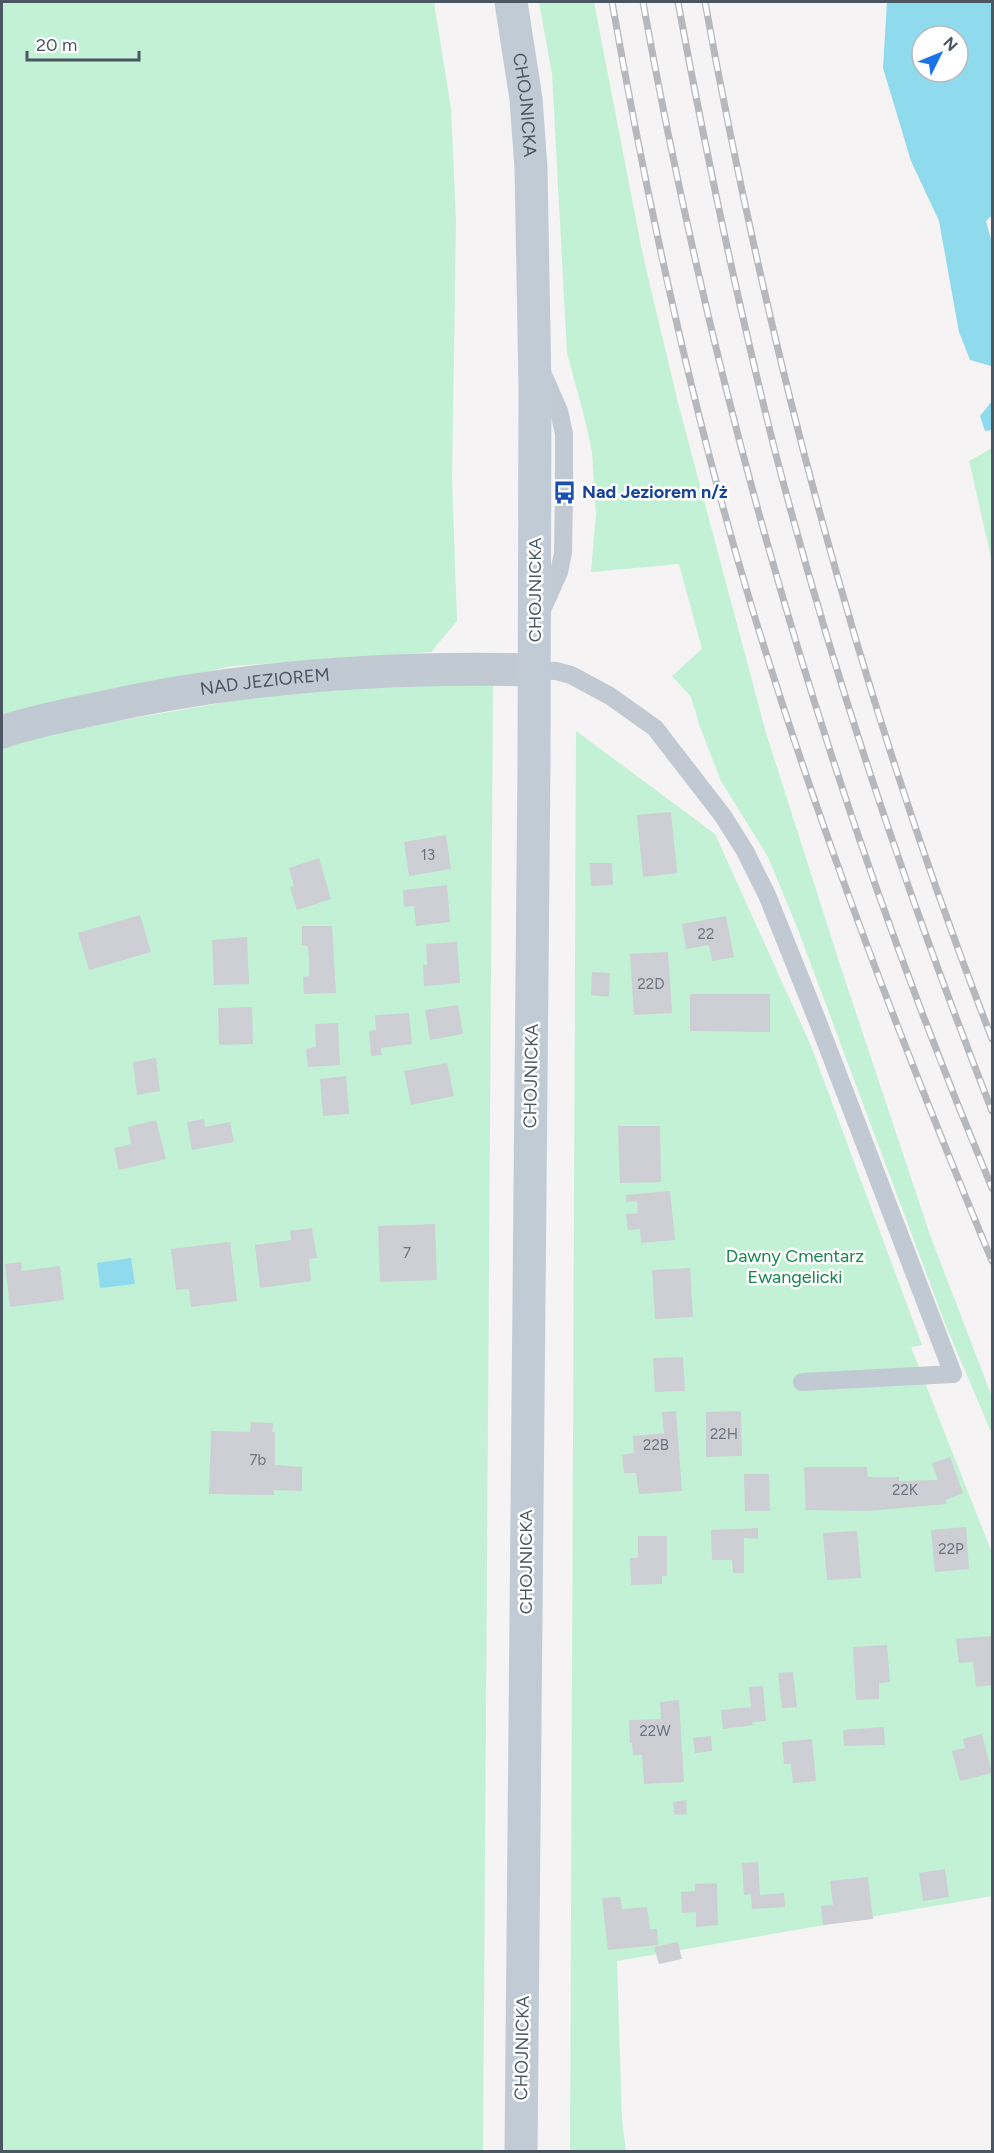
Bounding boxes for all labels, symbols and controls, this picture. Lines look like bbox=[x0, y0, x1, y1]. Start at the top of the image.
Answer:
scale bar bbox=[27, 24, 140, 62]
north arrow bbox=[910, 24, 970, 84]
text: N bbox=[939, 33, 962, 55]
text: 20 m bbox=[36, 34, 77, 56]
street label: CHOJNICKA bbox=[508, 51, 541, 158]
bus stop icon: Nad Jeziorem n/ż bbox=[551, 479, 577, 505]
place label: Nad Jeziorem n/ż bbox=[582, 481, 728, 503]
street label: CHOJNICKA bbox=[524, 538, 546, 642]
street label: NAD JEZIOREM bbox=[198, 664, 331, 700]
house number: 13 bbox=[421, 846, 435, 864]
house number: 22 bbox=[698, 925, 714, 943]
house number: 22D bbox=[637, 975, 665, 993]
street label: CHOJNICKA bbox=[519, 1023, 543, 1129]
house number: 7 bbox=[403, 1244, 411, 1262]
park label: Dawny Cmentarz Ewangelicki bbox=[726, 1245, 864, 1288]
house number: 22H bbox=[710, 1425, 738, 1443]
house number: 22B bbox=[643, 1436, 669, 1454]
house number: 7b bbox=[250, 1451, 267, 1469]
house number: 22K bbox=[892, 1481, 919, 1499]
street label: CHOJNICKA bbox=[515, 1510, 537, 1614]
house number: 22P bbox=[938, 1540, 964, 1558]
house number: 22W bbox=[639, 1722, 671, 1740]
street label: CHOJNICKA bbox=[510, 1995, 534, 2101]

